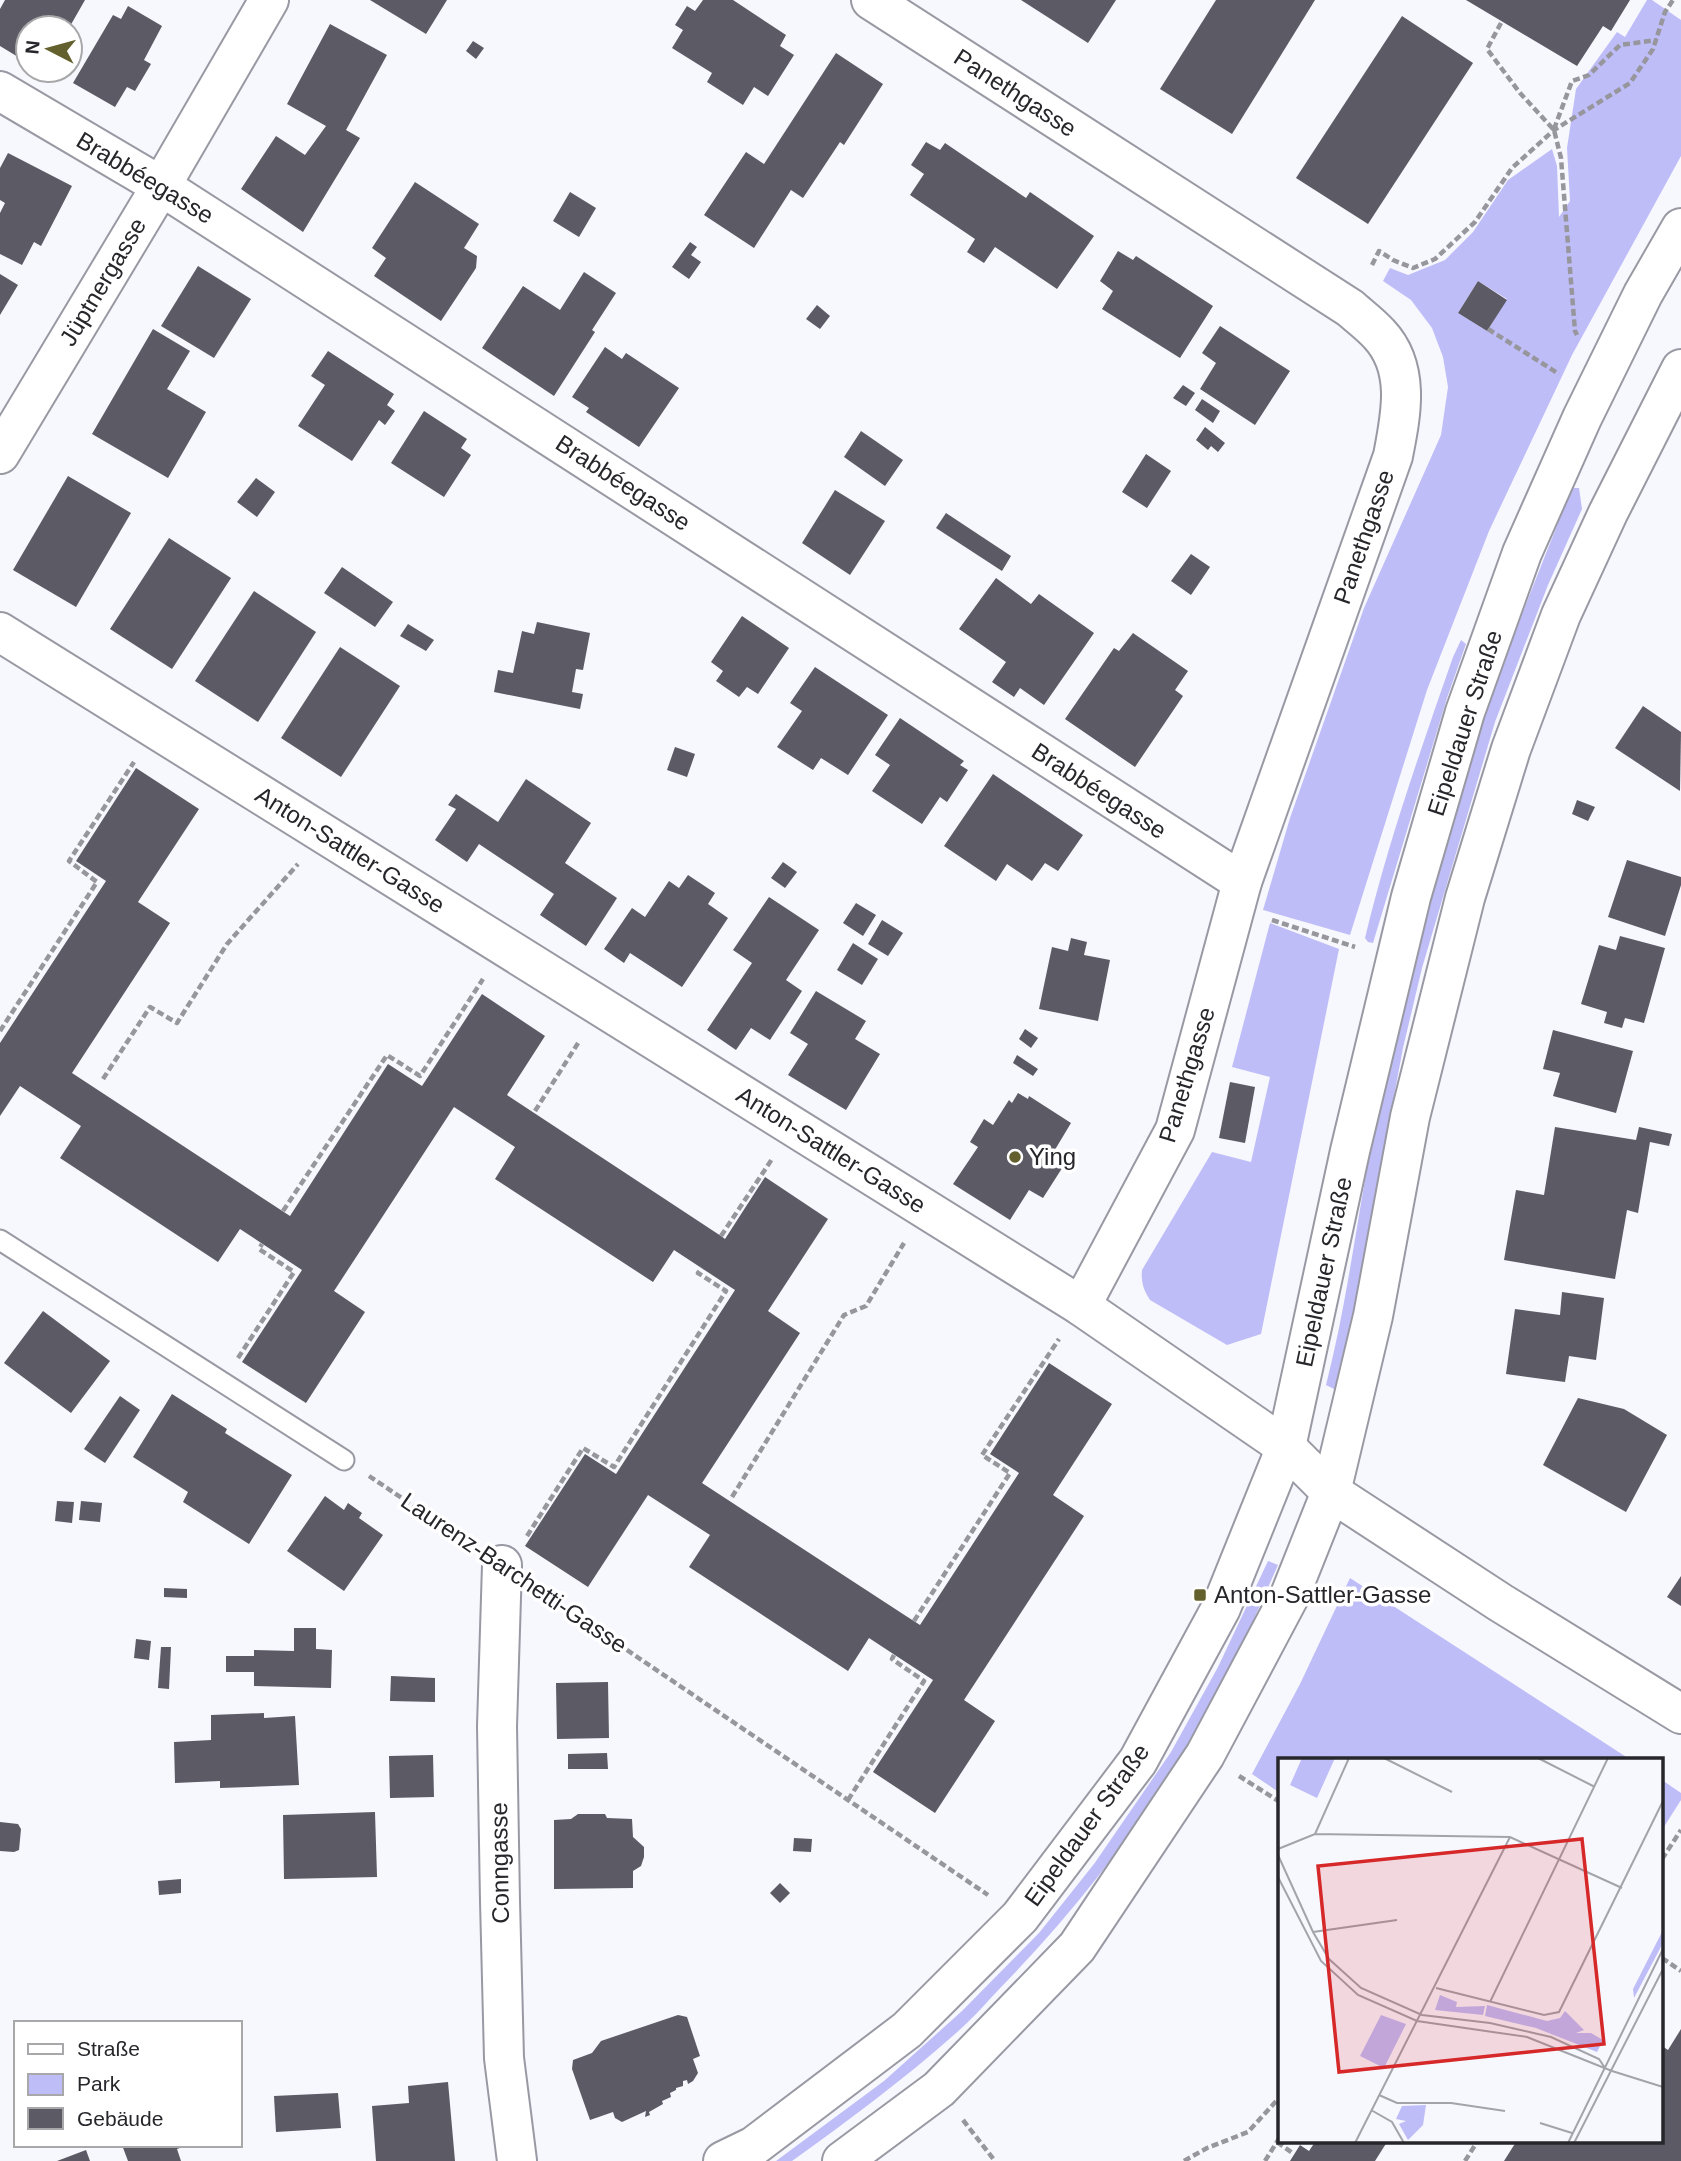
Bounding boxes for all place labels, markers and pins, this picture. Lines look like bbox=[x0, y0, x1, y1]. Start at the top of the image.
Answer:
place label: Ying bbox=[1029, 1143, 1076, 1170]
marker: Ying bbox=[1007, 1149, 1023, 1165]
place label: Anton-Sattler-Gasse bbox=[1214, 1581, 1431, 1608]
marker: Anton-Sattler-Gasse bbox=[1192, 1587, 1208, 1603]

